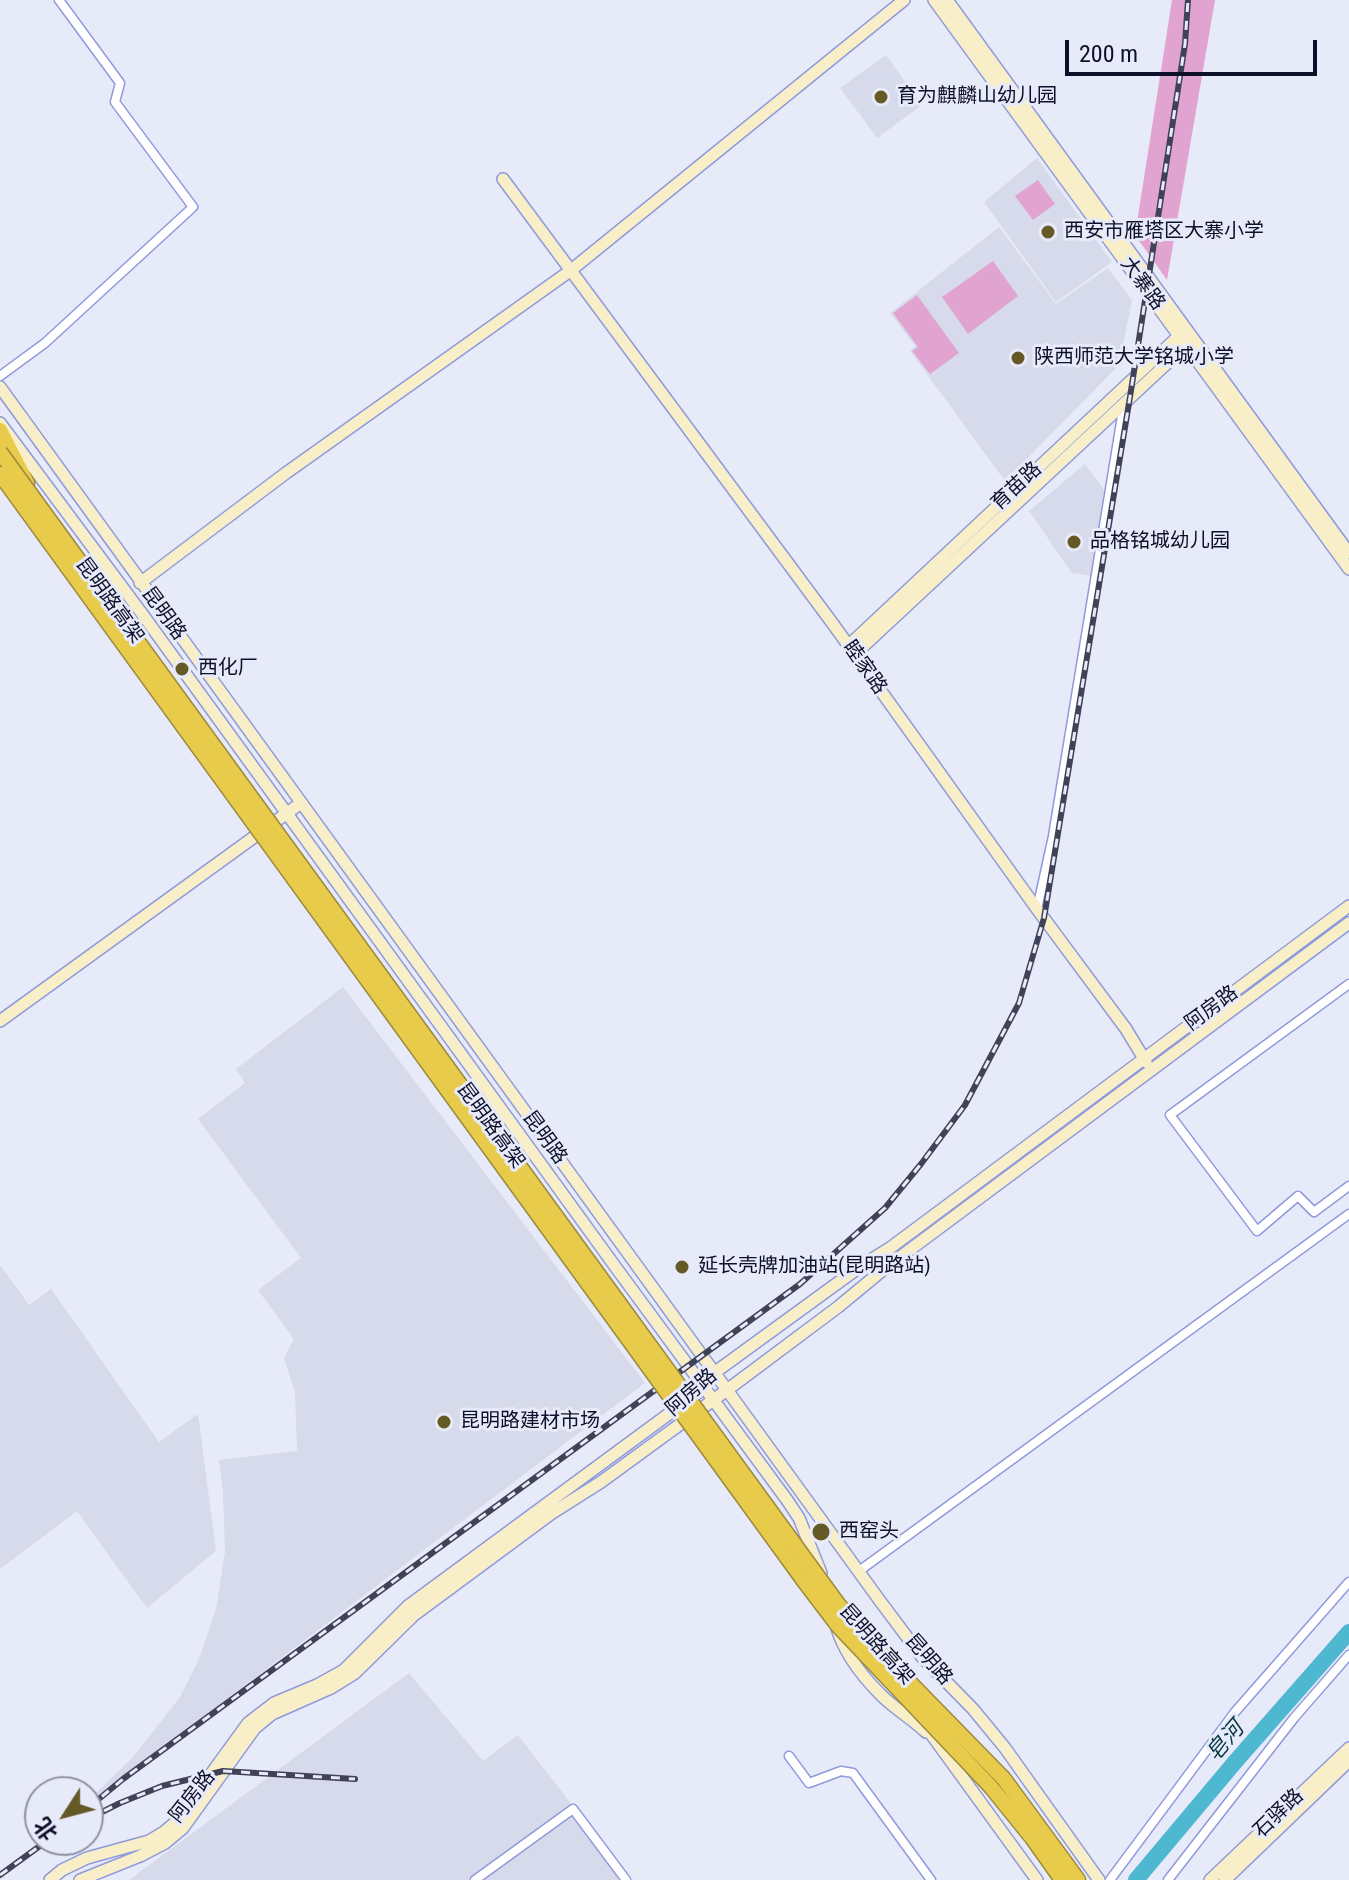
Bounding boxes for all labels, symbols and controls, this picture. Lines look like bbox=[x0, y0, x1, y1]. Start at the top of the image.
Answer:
scale bar bbox=[1069, 24, 1321, 74]
text: 200 m bbox=[1079, 40, 1138, 68]
place label: 育为麒麟山幼儿园 bbox=[897, 85, 1057, 109]
marker: 育为麒麟山幼儿园 bbox=[872, 88, 890, 106]
place label: 西安市雁塔区大寨小学 bbox=[1064, 220, 1264, 244]
marker: 西安市雁塔区大寨小学 bbox=[1039, 223, 1057, 241]
street label: 大寨路 bbox=[1115, 253, 1169, 315]
place label: 陕西师范大学铭城小学 bbox=[1034, 346, 1234, 370]
marker: 陕西师范大学铭城小学 bbox=[1009, 349, 1027, 367]
street label: 育苗路 bbox=[987, 458, 1047, 516]
place label: 品格铭城幼儿园 bbox=[1090, 530, 1230, 554]
marker: 品格铭城幼儿园 bbox=[1065, 533, 1083, 551]
street label: 昆明路高架 bbox=[70, 553, 148, 649]
street label: 昆明路 bbox=[136, 583, 190, 645]
street label: 睦家路 bbox=[837, 637, 891, 699]
place label: 西化厂 bbox=[198, 657, 258, 681]
marker: 西化厂 bbox=[173, 660, 191, 678]
street label: 阿房路 bbox=[1181, 981, 1243, 1037]
street label: 昆明路高架 bbox=[451, 1078, 529, 1174]
street label: 昆明路 bbox=[517, 1107, 571, 1169]
place label: 延长壳牌加油站(昆明路站) bbox=[698, 1255, 931, 1279]
marker: 延长壳牌加油站(昆明路站) bbox=[673, 1258, 691, 1276]
street label: 阿房路 bbox=[661, 1364, 723, 1422]
place label: 昆明路建材市场 bbox=[460, 1410, 600, 1434]
marker: 昆明路建材市场 bbox=[435, 1413, 453, 1431]
place label: 西窑头 bbox=[839, 1520, 899, 1544]
marker: 西窑头 bbox=[810, 1521, 832, 1543]
street label: 昆明路高架 bbox=[834, 1600, 918, 1690]
street label: 昆明路 bbox=[899, 1629, 957, 1691]
water label: 皂河 bbox=[1202, 1717, 1250, 1767]
street label: 阿房路 bbox=[165, 1766, 221, 1828]
north arrow bbox=[24, 1776, 104, 1856]
street label: 石驿路 bbox=[1249, 1785, 1309, 1843]
text: 北 bbox=[29, 1813, 62, 1845]

